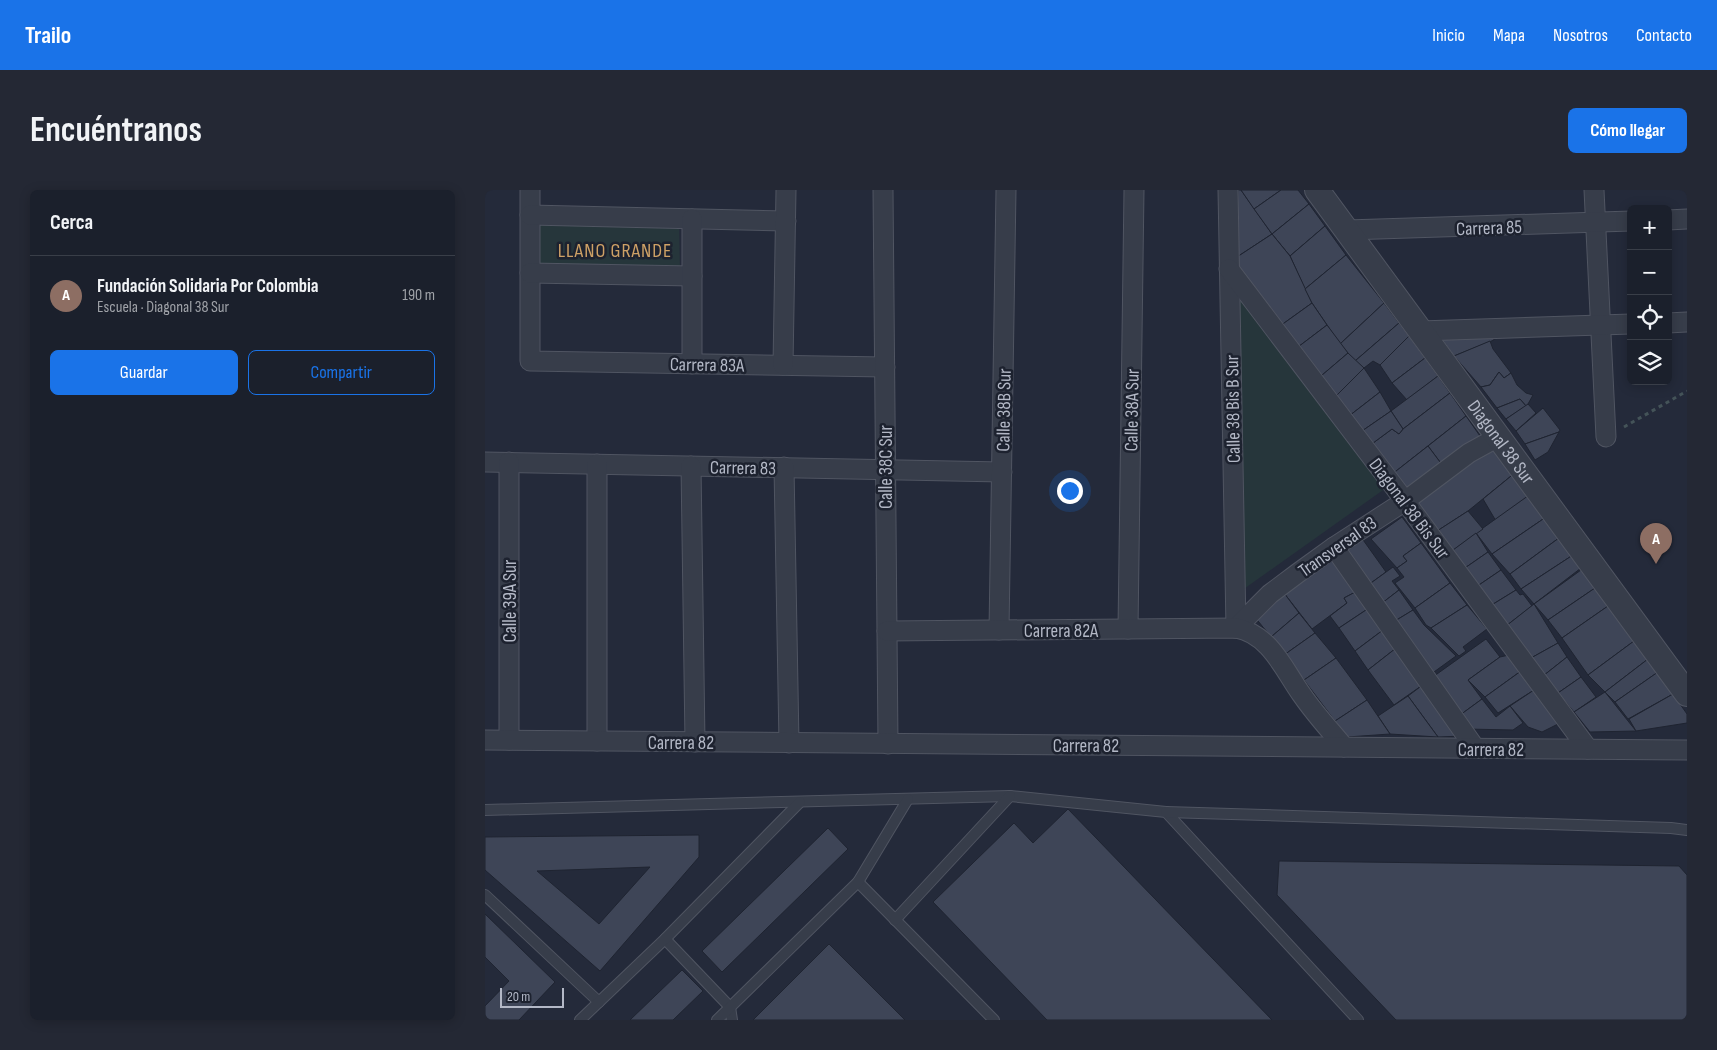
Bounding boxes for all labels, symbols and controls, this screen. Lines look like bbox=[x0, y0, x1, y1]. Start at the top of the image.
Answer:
text: Trailo bbox=[25, 21, 71, 50]
text: Inicio bbox=[1432, 25, 1465, 46]
text: Mapa bbox=[1493, 25, 1525, 46]
text: Nosotros bbox=[1553, 25, 1608, 46]
text: Contacto bbox=[1636, 25, 1692, 46]
button: Cómo llegar bbox=[1568, 108, 1687, 153]
text: Encuéntranos bbox=[30, 109, 202, 152]
map controls bbox=[1627, 205, 1672, 385]
button: + bbox=[1627, 205, 1672, 250]
text: Cerca bbox=[50, 210, 93, 235]
street label: Carrera 85 bbox=[1456, 216, 1522, 241]
district label: LLANO GRANDE bbox=[558, 239, 672, 263]
button: − bbox=[1627, 250, 1672, 295]
text: Fundación Solidaria Por Colombia bbox=[97, 275, 319, 298]
text: A bbox=[62, 286, 70, 305]
text: 190 m bbox=[402, 286, 435, 305]
button: locate bbox=[1627, 295, 1672, 340]
text: Escuela · Diagonal 38 Sur bbox=[97, 298, 229, 317]
button: layers bbox=[1627, 340, 1672, 385]
button: Guardar bbox=[50, 350, 238, 395]
button: Compartir bbox=[248, 350, 435, 395]
street label: Carrera 83A bbox=[670, 353, 745, 378]
street label: Calle 38 Bis B Sur bbox=[1221, 354, 1246, 463]
street label: Calle 38B Sur bbox=[992, 368, 1017, 452]
street label: Calle 38A Sur bbox=[1120, 368, 1145, 452]
street label: Diagonal 38 Sur bbox=[1462, 396, 1539, 489]
street label: Calle 38C Sur bbox=[875, 424, 898, 509]
street label: Diagonal 38 Bis Sur bbox=[1363, 454, 1454, 564]
street label: Carrera 83 bbox=[710, 456, 776, 481]
your location bbox=[1057, 478, 1083, 504]
street label: Transversal 83 bbox=[1294, 512, 1382, 583]
pin: A bbox=[1640, 523, 1672, 564]
street label: Calle 39A Sur bbox=[499, 559, 522, 643]
street label: Carrera 82A bbox=[1024, 620, 1099, 643]
street label: Carrera 82 bbox=[648, 732, 714, 755]
street label: Carrera 82 bbox=[1053, 735, 1119, 758]
street label: Carrera 82 bbox=[1458, 739, 1524, 762]
scale bar bbox=[500, 985, 564, 1008]
text: 20 m bbox=[507, 988, 530, 1005]

